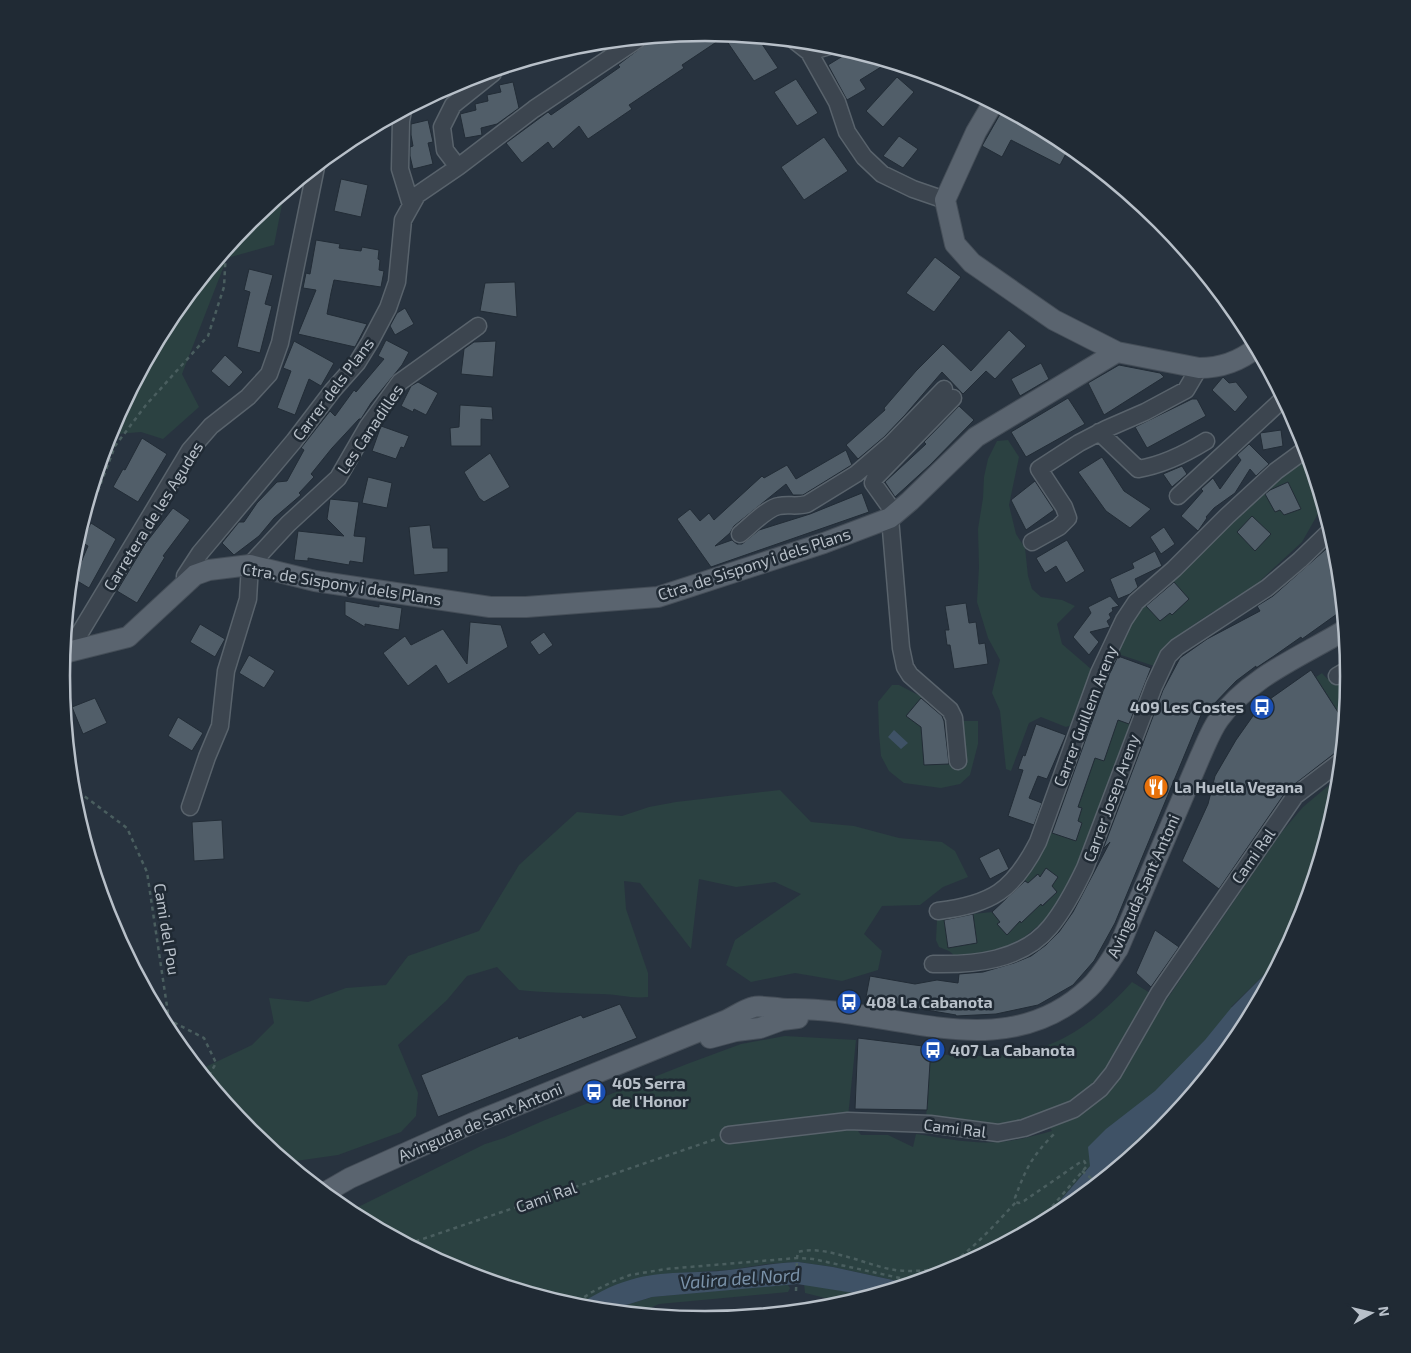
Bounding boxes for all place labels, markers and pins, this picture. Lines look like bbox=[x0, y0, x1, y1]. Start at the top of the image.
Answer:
bus stop icon: 409 Les Costes bbox=[1249, 694, 1275, 720]
place label: 409 Les Costes bbox=[1130, 697, 1244, 716]
restaurant icon: La Huella Vegana bbox=[1143, 774, 1169, 800]
place label: La Huella Vegana bbox=[1174, 777, 1303, 796]
bus stop icon: 408 La Cabanota bbox=[836, 989, 862, 1015]
place label: 408 La Cabanota bbox=[866, 992, 993, 1011]
bus stop icon: 407 La Cabanota bbox=[920, 1037, 946, 1063]
place label: 407 La Cabanota bbox=[950, 1040, 1075, 1059]
place label: 405 Serra de l'Honor bbox=[612, 1073, 689, 1110]
bus stop icon: 405 Serra de l'Honor bbox=[581, 1079, 607, 1105]

